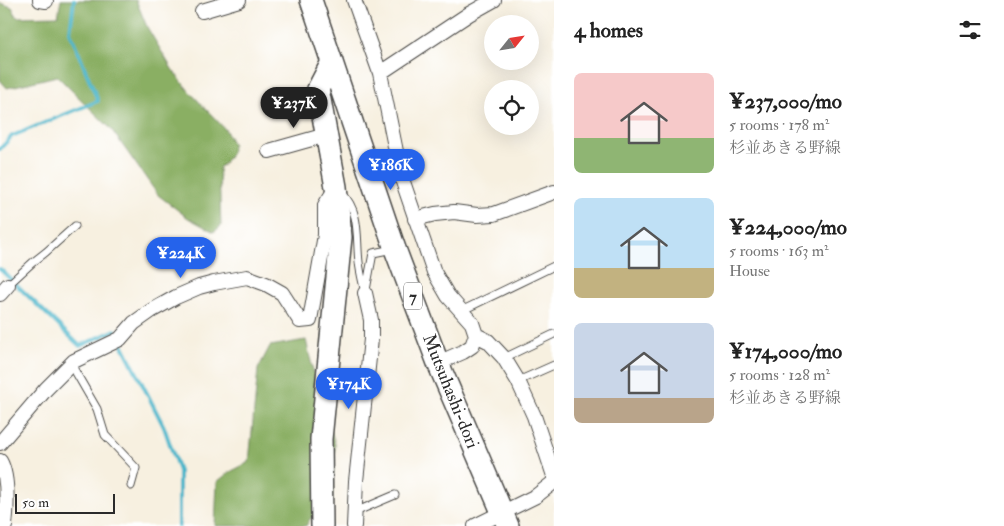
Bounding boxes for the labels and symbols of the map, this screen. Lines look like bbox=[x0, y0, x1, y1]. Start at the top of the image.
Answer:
north arrow bbox=[484, 15, 539, 70]
pin: ¥237K bbox=[259, 86, 329, 129]
pin: ¥186K bbox=[356, 148, 426, 191]
pin: ¥224K bbox=[146, 236, 216, 279]
road number: 7 bbox=[404, 282, 422, 310]
street label: Mutsuhashi-dori bbox=[417, 331, 484, 452]
pin: ¥174K bbox=[314, 368, 384, 410]
scale bar bbox=[15, 491, 115, 514]

